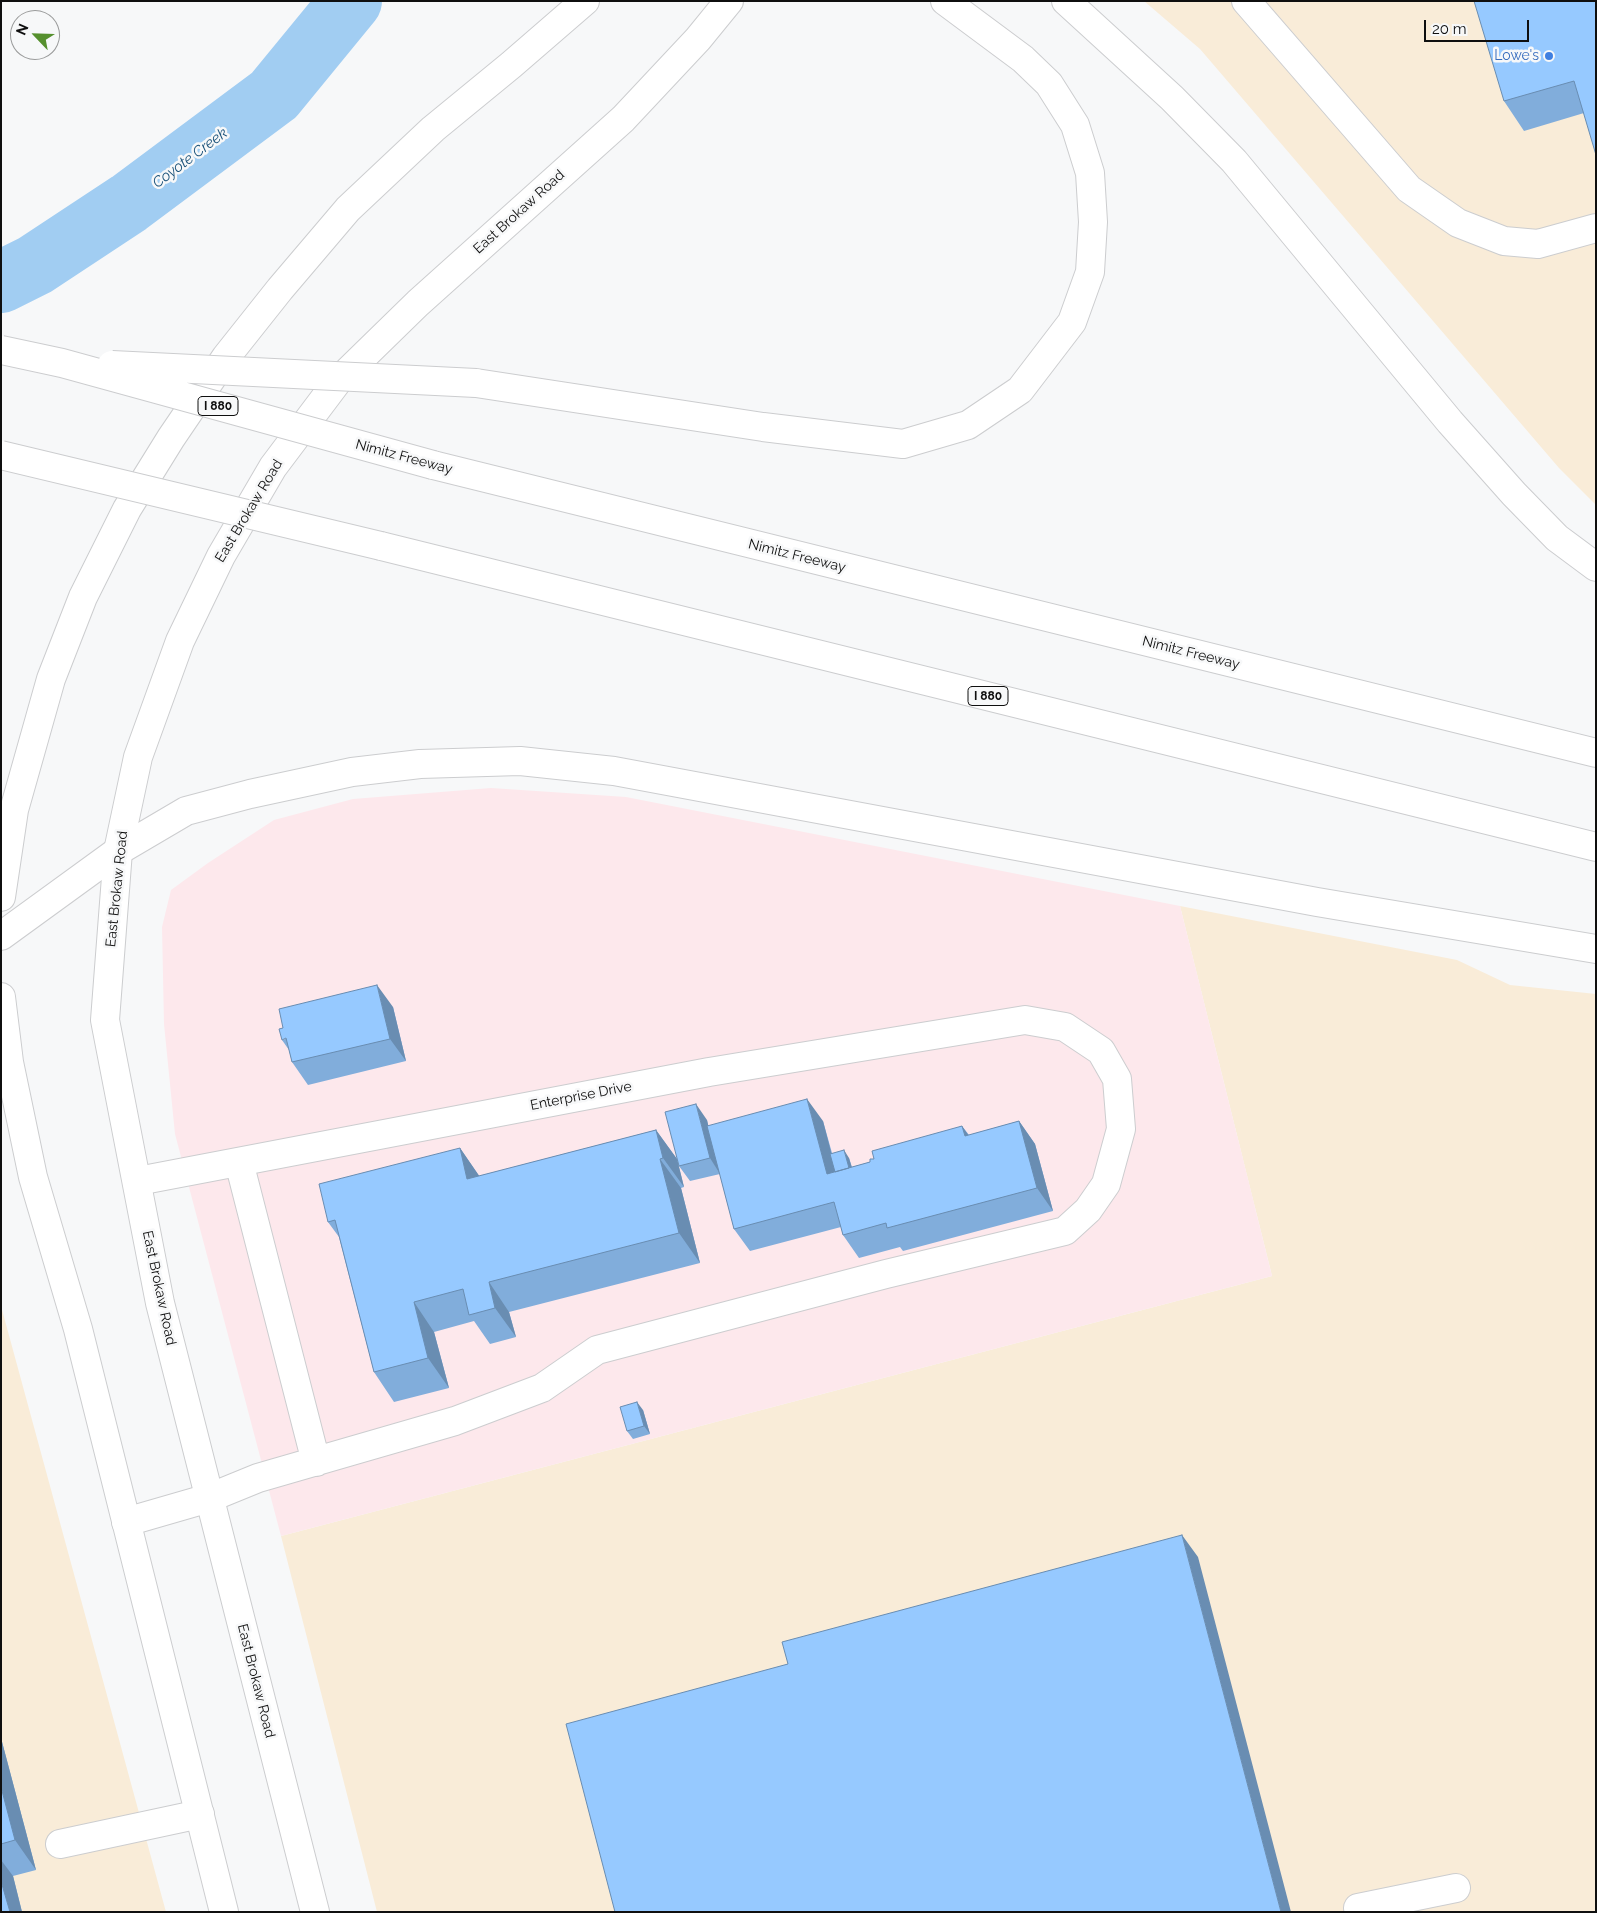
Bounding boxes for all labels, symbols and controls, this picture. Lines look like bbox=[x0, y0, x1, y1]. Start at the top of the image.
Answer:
north arrow bbox=[10, 10, 60, 60]
scale bar bbox=[1427, 10, 1532, 42]
text: 20 m bbox=[1432, 20, 1467, 38]
text: N bbox=[13, 21, 32, 37]
place label: Lowe's bbox=[1494, 48, 1539, 64]
marker: Lowe's bbox=[1543, 50, 1555, 62]
water label: Coyote Creek bbox=[149, 124, 231, 192]
street label: East Brokaw Road bbox=[470, 167, 568, 257]
road number: I 880 bbox=[198, 396, 238, 416]
street label: Nimitz Freeway bbox=[354, 436, 454, 478]
street label: East Brokaw Road bbox=[212, 457, 286, 565]
street label: Nimitz Freeway bbox=[747, 536, 847, 576]
street label: Nimitz Freeway bbox=[1141, 633, 1241, 673]
road number: I 880 bbox=[968, 686, 1008, 706]
street label: East Brokaw Road bbox=[103, 830, 131, 948]
street label: Enterprise Drive bbox=[529, 1078, 633, 1114]
street label: East Brokaw Road bbox=[139, 1229, 179, 1347]
street label: East Brokaw Road bbox=[234, 1622, 278, 1740]

